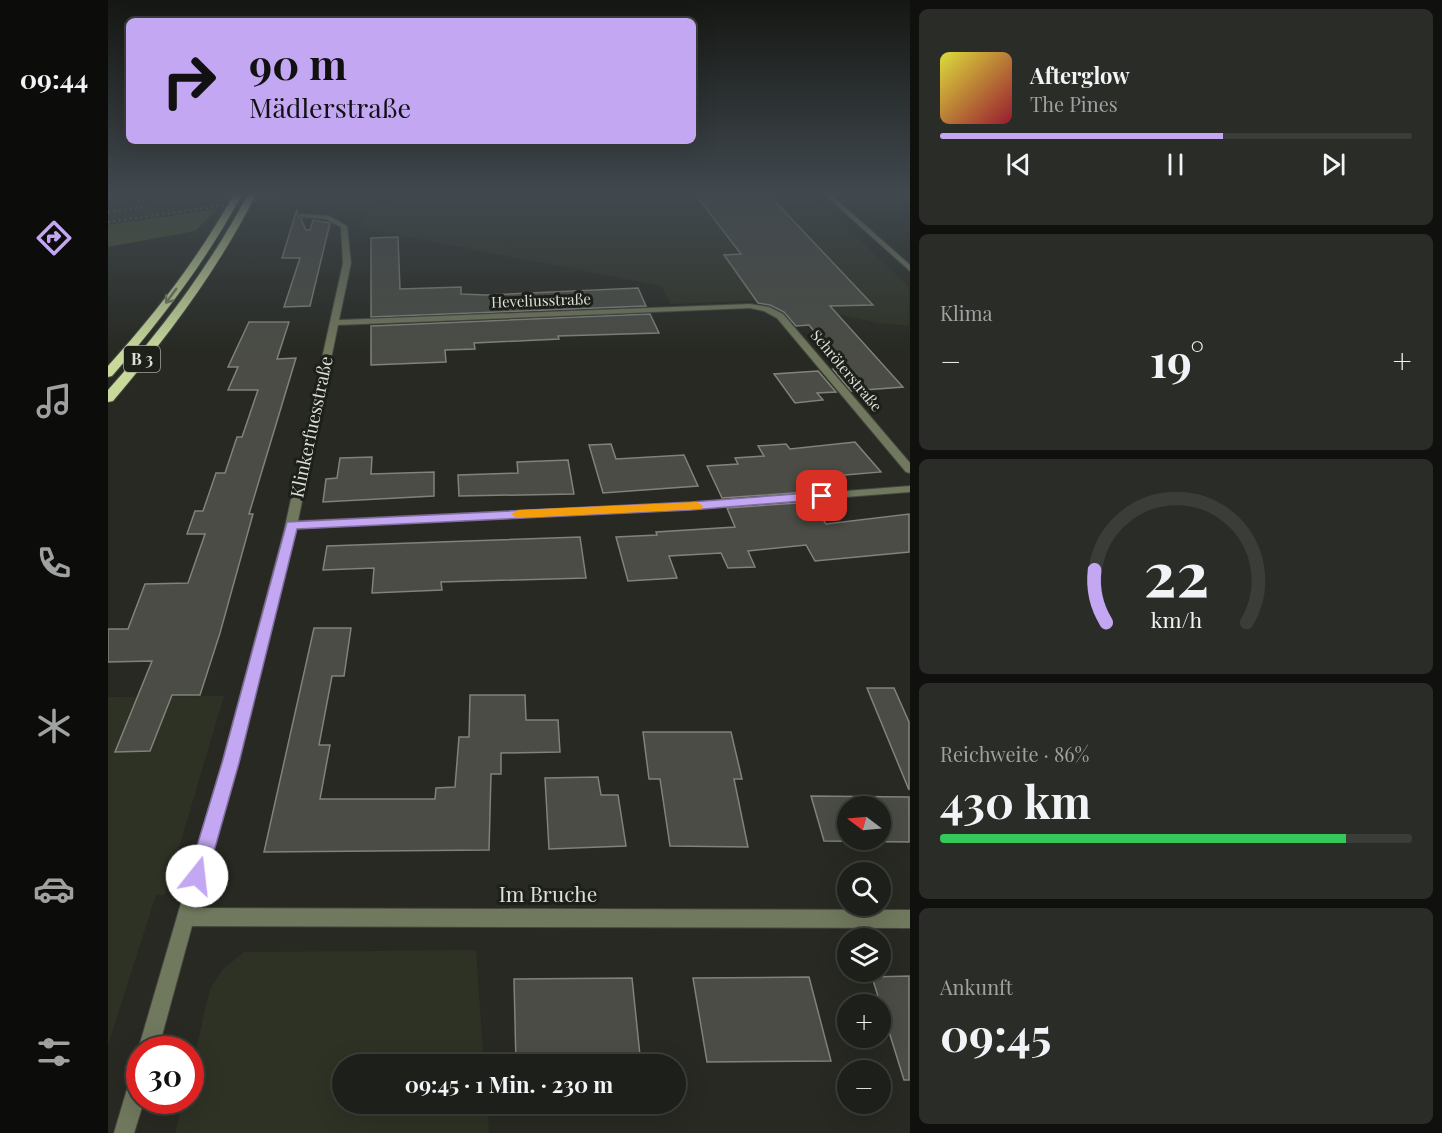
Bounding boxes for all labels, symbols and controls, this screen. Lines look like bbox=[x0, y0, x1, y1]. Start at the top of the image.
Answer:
text: 90 m bbox=[249, 35, 347, 91]
icon: right bbox=[150, 42, 228, 120]
text: 09:44 bbox=[20, 60, 88, 96]
text: Afterglow bbox=[1030, 60, 1130, 90]
text: Mädlerstraße bbox=[249, 89, 411, 125]
text: The Pines bbox=[1030, 90, 1118, 117]
icon: previous bbox=[1002, 148, 1035, 181]
icon: pause bbox=[1159, 148, 1192, 181]
icon: next bbox=[1317, 148, 1350, 181]
icon: directions bbox=[33, 217, 75, 259]
one-way arrow bbox=[165, 287, 178, 303]
street label: Heveliusstraße bbox=[491, 288, 591, 312]
text: Klima bbox=[940, 299, 992, 326]
street label: Schröterstraße bbox=[807, 325, 887, 415]
text: 19° bbox=[1150, 329, 1204, 389]
text: − bbox=[940, 338, 961, 382]
text: + bbox=[1393, 338, 1412, 382]
road number: B 3 bbox=[124, 346, 160, 372]
street label: Klinkerfuesstraße bbox=[284, 354, 338, 500]
icon: music bbox=[33, 380, 75, 422]
pin bbox=[796, 470, 847, 521]
icon: arrive bbox=[805, 479, 838, 512]
text: 22 bbox=[1143, 530, 1209, 614]
icon: phone bbox=[33, 542, 75, 584]
text: km/h bbox=[1150, 606, 1202, 634]
icon: climate bbox=[33, 705, 75, 747]
text: Reichweite · 86% bbox=[940, 740, 1089, 767]
text: 430 km bbox=[940, 770, 1091, 830]
north arrow bbox=[837, 796, 891, 850]
map controls bbox=[837, 796, 891, 1114]
position arrow bbox=[165, 844, 229, 908]
button: search bbox=[837, 862, 891, 916]
icon: car bbox=[33, 868, 75, 910]
street label: Im Bruche bbox=[499, 879, 597, 907]
button: layers bbox=[837, 928, 891, 982]
text: Ankunft bbox=[940, 973, 1013, 1000]
button: + bbox=[837, 994, 891, 1048]
text: 09:45 bbox=[940, 1003, 1051, 1063]
icon: filters bbox=[33, 1031, 75, 1073]
speed limit sign: 30 bbox=[126, 1036, 204, 1114]
button: − bbox=[837, 1060, 891, 1114]
text: 09:45 · 1 Min. · 230 m bbox=[405, 1069, 613, 1099]

